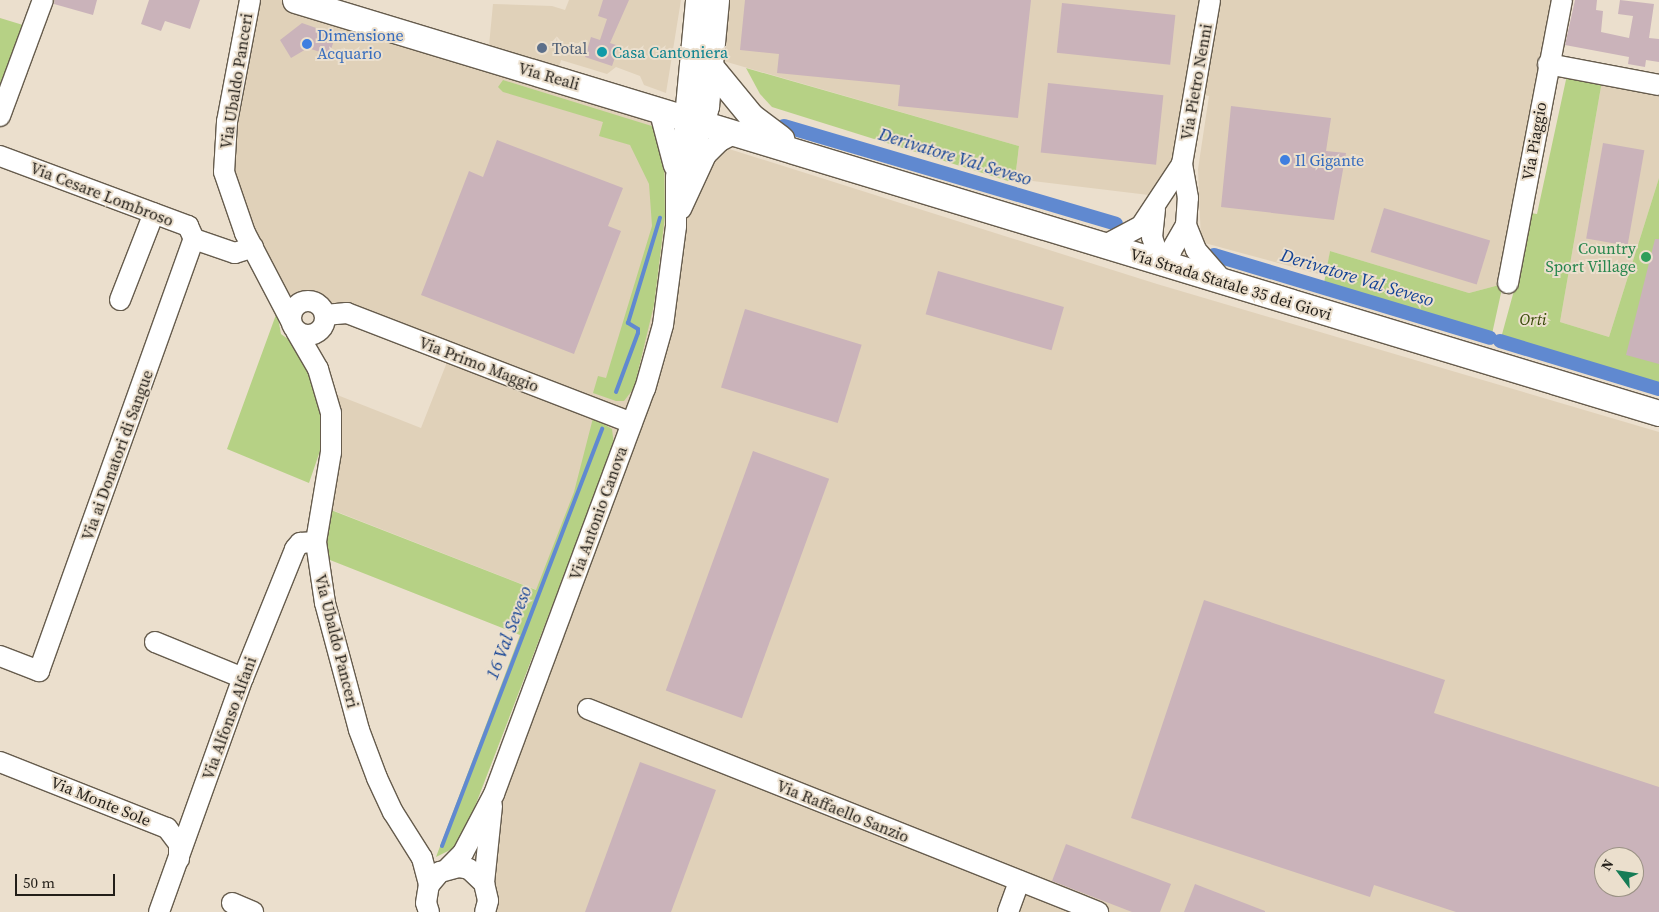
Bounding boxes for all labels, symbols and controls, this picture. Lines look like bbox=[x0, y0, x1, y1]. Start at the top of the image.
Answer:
street label: Via Ubaldo Panceri bbox=[216, 12, 256, 150]
street label: Via Pietro Nenni bbox=[1176, 22, 1216, 142]
place label: Dimensione Acquario bbox=[317, 25, 404, 63]
marker: Dimensione Acquario bbox=[301, 38, 313, 50]
place label: Total bbox=[552, 38, 587, 58]
marker: Total bbox=[536, 42, 548, 54]
place label: Casa Cantoniera bbox=[612, 42, 728, 62]
marker: Casa Cantoniera bbox=[596, 46, 608, 58]
street label: Via Reali bbox=[516, 58, 582, 94]
street label: Via Piaggio bbox=[1518, 100, 1550, 182]
water label: Derivatore Val Seveso bbox=[876, 123, 1034, 191]
place label: Il Gigante bbox=[1295, 150, 1364, 170]
marker: Il Gigante bbox=[1279, 154, 1291, 166]
street label: Via Cesare Lombroso bbox=[28, 158, 176, 230]
place label: Country Sport Village bbox=[1545, 238, 1636, 276]
street label: Via Strada Statale 35 dei Giovi bbox=[1128, 244, 1334, 324]
water label: Derivatore Val Seveso bbox=[1278, 244, 1436, 312]
marker: Country Sport Village bbox=[1640, 251, 1652, 263]
park label: Orti bbox=[1519, 309, 1547, 329]
street label: Via Primo Maggio bbox=[416, 332, 542, 396]
street label: Via ai Donatori di Sangue bbox=[77, 367, 157, 543]
street label: Via Antonio Canova bbox=[565, 444, 631, 582]
street label: Via Ubaldo Panceri bbox=[311, 572, 363, 710]
water label: 16 Val Seveso bbox=[481, 583, 537, 683]
street label: Via Alfonso Alfani bbox=[198, 654, 260, 782]
street label: Via Monte Sole bbox=[48, 772, 154, 830]
street label: Via Raffaello Sanzio bbox=[774, 776, 912, 846]
north arrow bbox=[1594, 847, 1644, 897]
text: N bbox=[1596, 855, 1618, 874]
scale bar bbox=[18, 864, 118, 896]
text: 50 m bbox=[23, 872, 55, 893]

